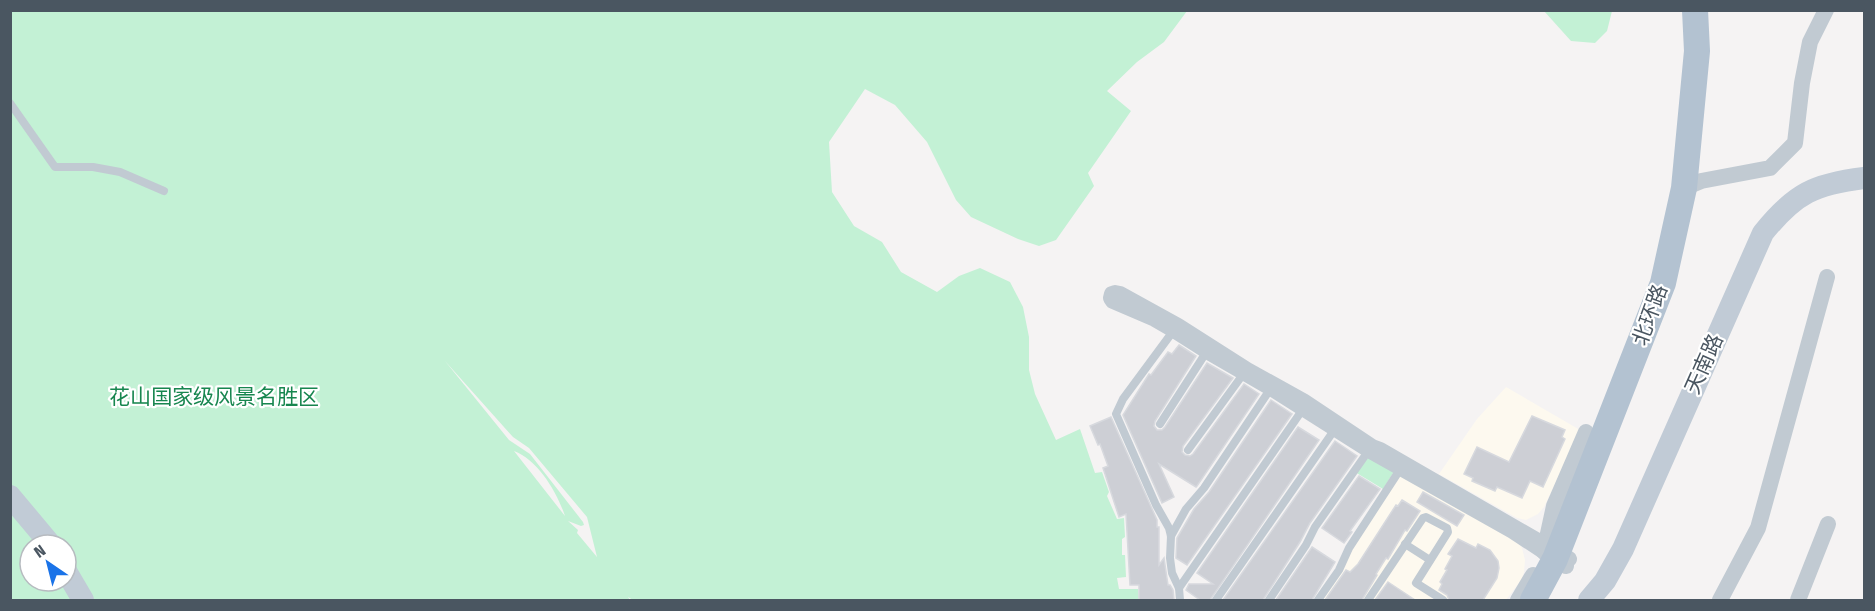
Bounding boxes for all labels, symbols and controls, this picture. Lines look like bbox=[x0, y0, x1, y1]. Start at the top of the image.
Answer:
street label: 北环路 bbox=[1627, 281, 1673, 349]
street label: 天南路 bbox=[1679, 330, 1729, 398]
park label: 花山国家级风景名胜区 bbox=[109, 384, 319, 410]
north arrow bbox=[18, 533, 78, 593]
text: N bbox=[30, 541, 49, 562]

